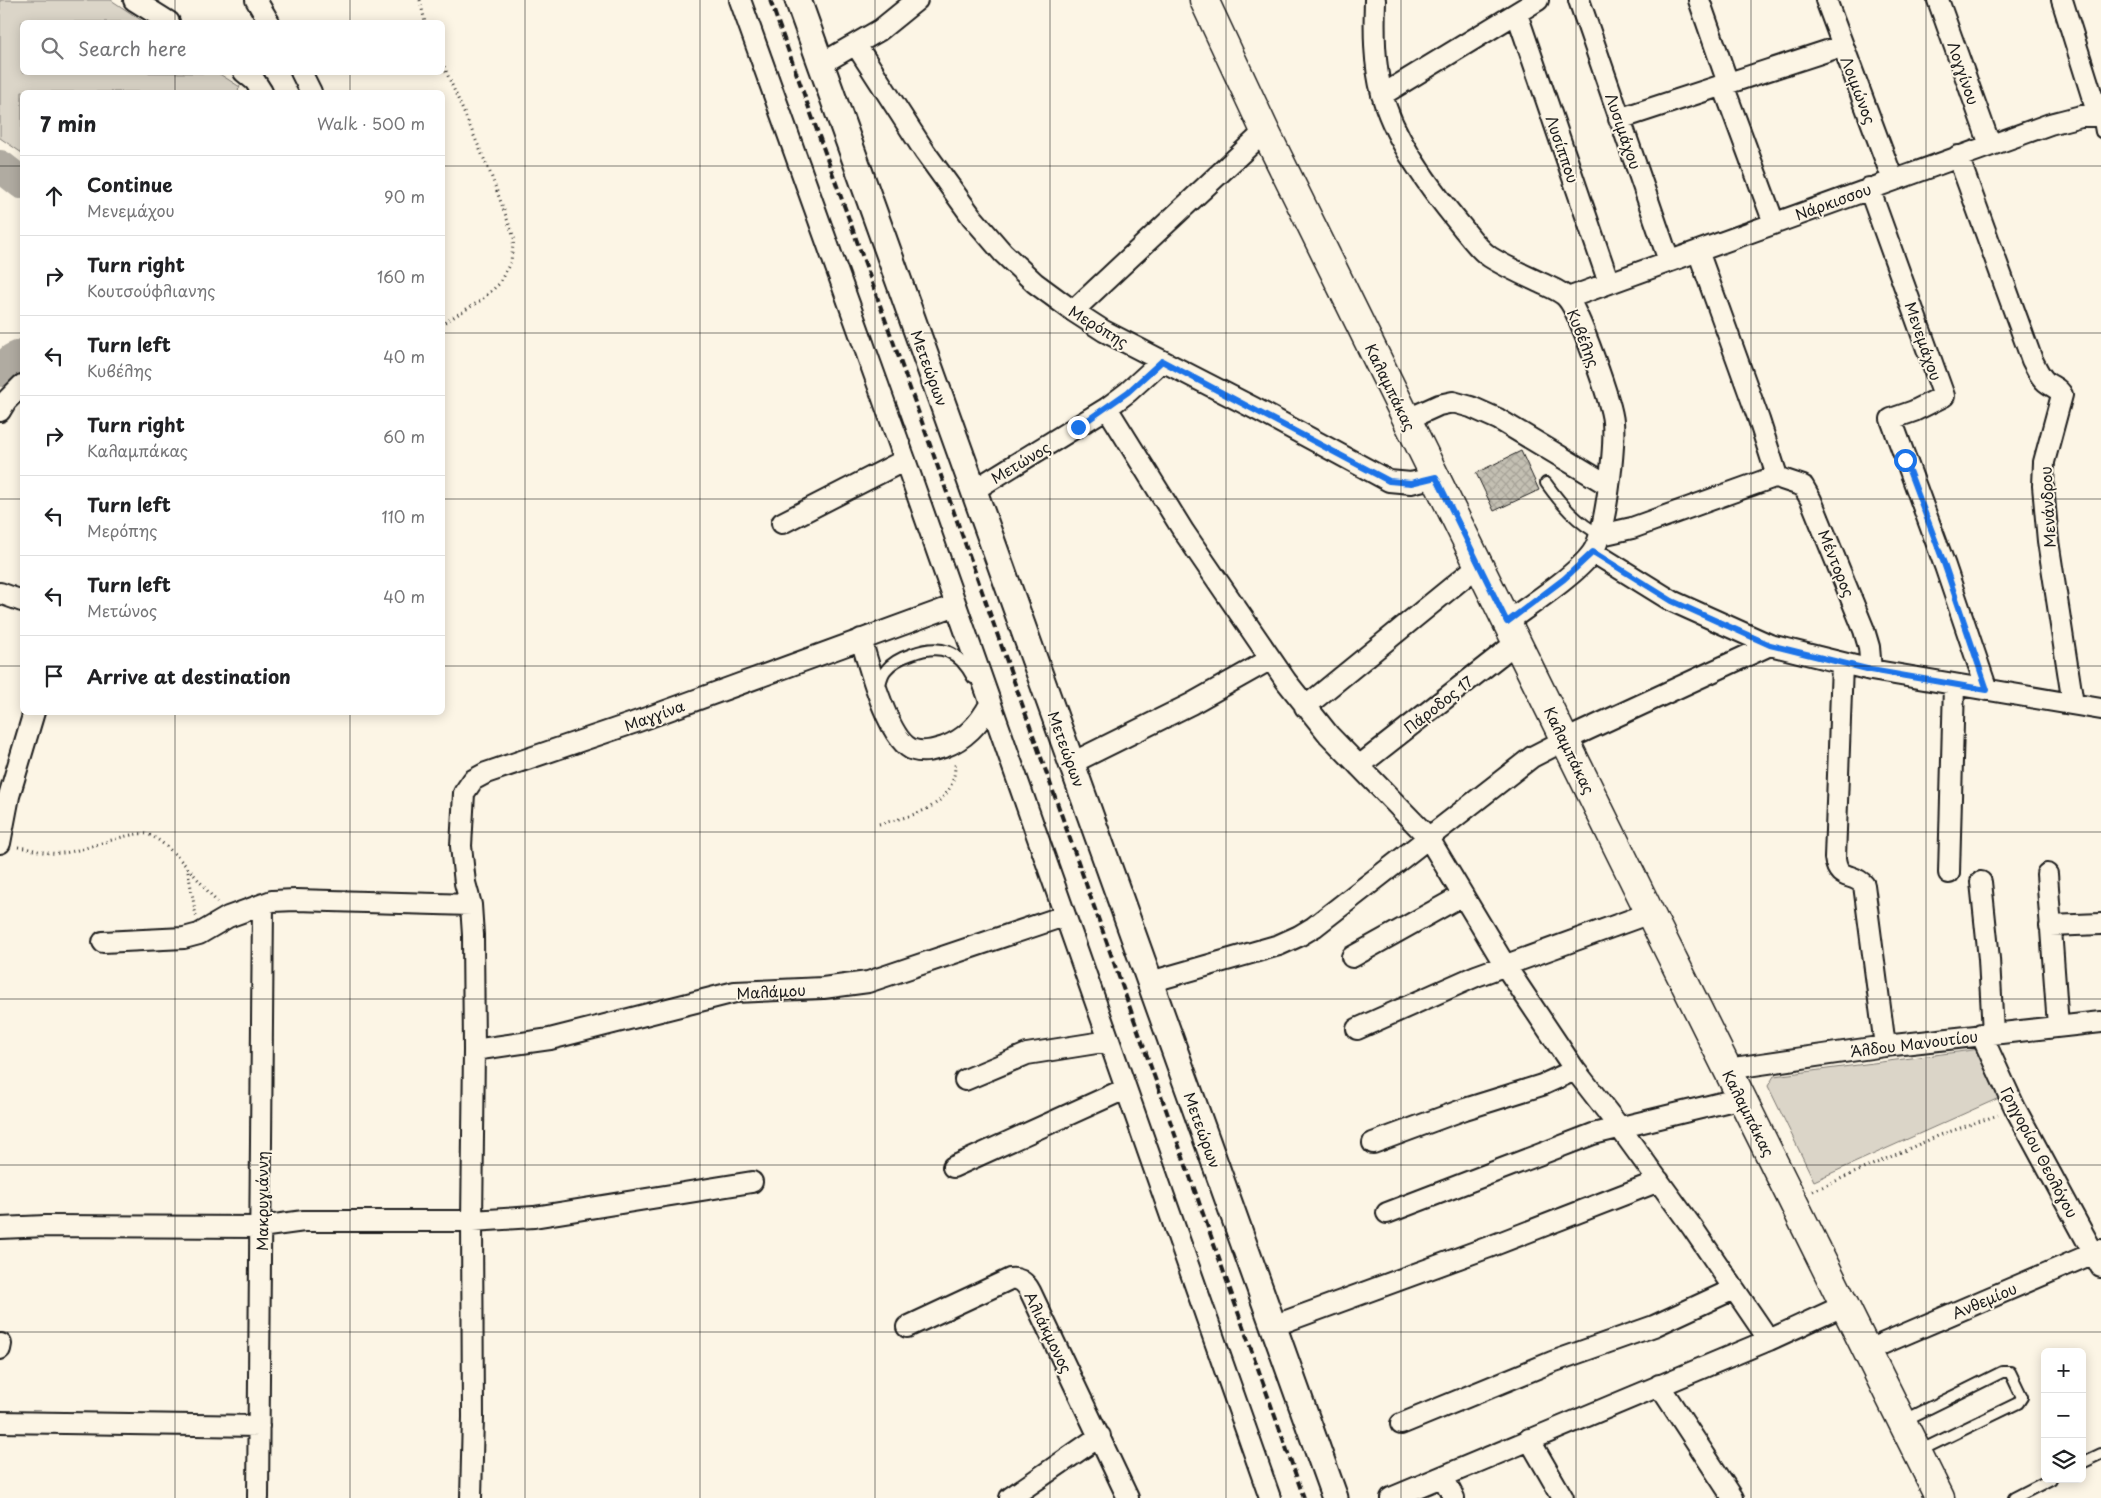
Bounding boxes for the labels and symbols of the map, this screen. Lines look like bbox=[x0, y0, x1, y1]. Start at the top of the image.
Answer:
street label: Λογγίνου bbox=[1942, 38, 1986, 108]
street label: Λοιμώνος bbox=[1836, 53, 1883, 127]
street label: Λυσιμάχου bbox=[1600, 90, 1648, 172]
street label: Λυσίππου bbox=[1541, 112, 1585, 186]
street label: Νάρκισσου bbox=[1792, 177, 1874, 225]
street label: Μενεμάχου bbox=[1900, 298, 1948, 384]
street label: Μερόπης bbox=[1065, 299, 1133, 353]
street label: Κυβέλης bbox=[1562, 305, 1606, 371]
street label: Μετεώρων bbox=[906, 327, 954, 409]
street label: Καλαμπάκας bbox=[1360, 339, 1422, 435]
route end bbox=[1067, 416, 1090, 439]
street label: Μετώνος bbox=[986, 435, 1054, 489]
route start bbox=[1894, 449, 1917, 472]
street label: Μενάνδρου bbox=[2033, 466, 2061, 548]
street label: Μέντορος bbox=[1813, 526, 1861, 600]
street label: Πάροδος 17 bbox=[1399, 670, 1477, 738]
street label: Μαγγίνα bbox=[621, 693, 688, 737]
street label: Καλαμπάκας bbox=[1539, 702, 1601, 798]
street label: Μετεώρων bbox=[1043, 708, 1091, 790]
street label: Μαλάμου bbox=[736, 978, 806, 1004]
street label: Άλδου Μανουτίου bbox=[1849, 1024, 1979, 1062]
street label: Καλαμπάκας bbox=[1717, 1066, 1781, 1161]
street label: Γρηγορίου Θεολόγου bbox=[1996, 1082, 2084, 1222]
street label: Μετεώρων bbox=[1179, 1089, 1227, 1171]
street label: Μακρυγιάννη bbox=[250, 1151, 273, 1251]
street label: Ανθεμίου bbox=[1948, 1276, 2020, 1324]
street label: Αλιάκμονος bbox=[1019, 1287, 1079, 1377]

